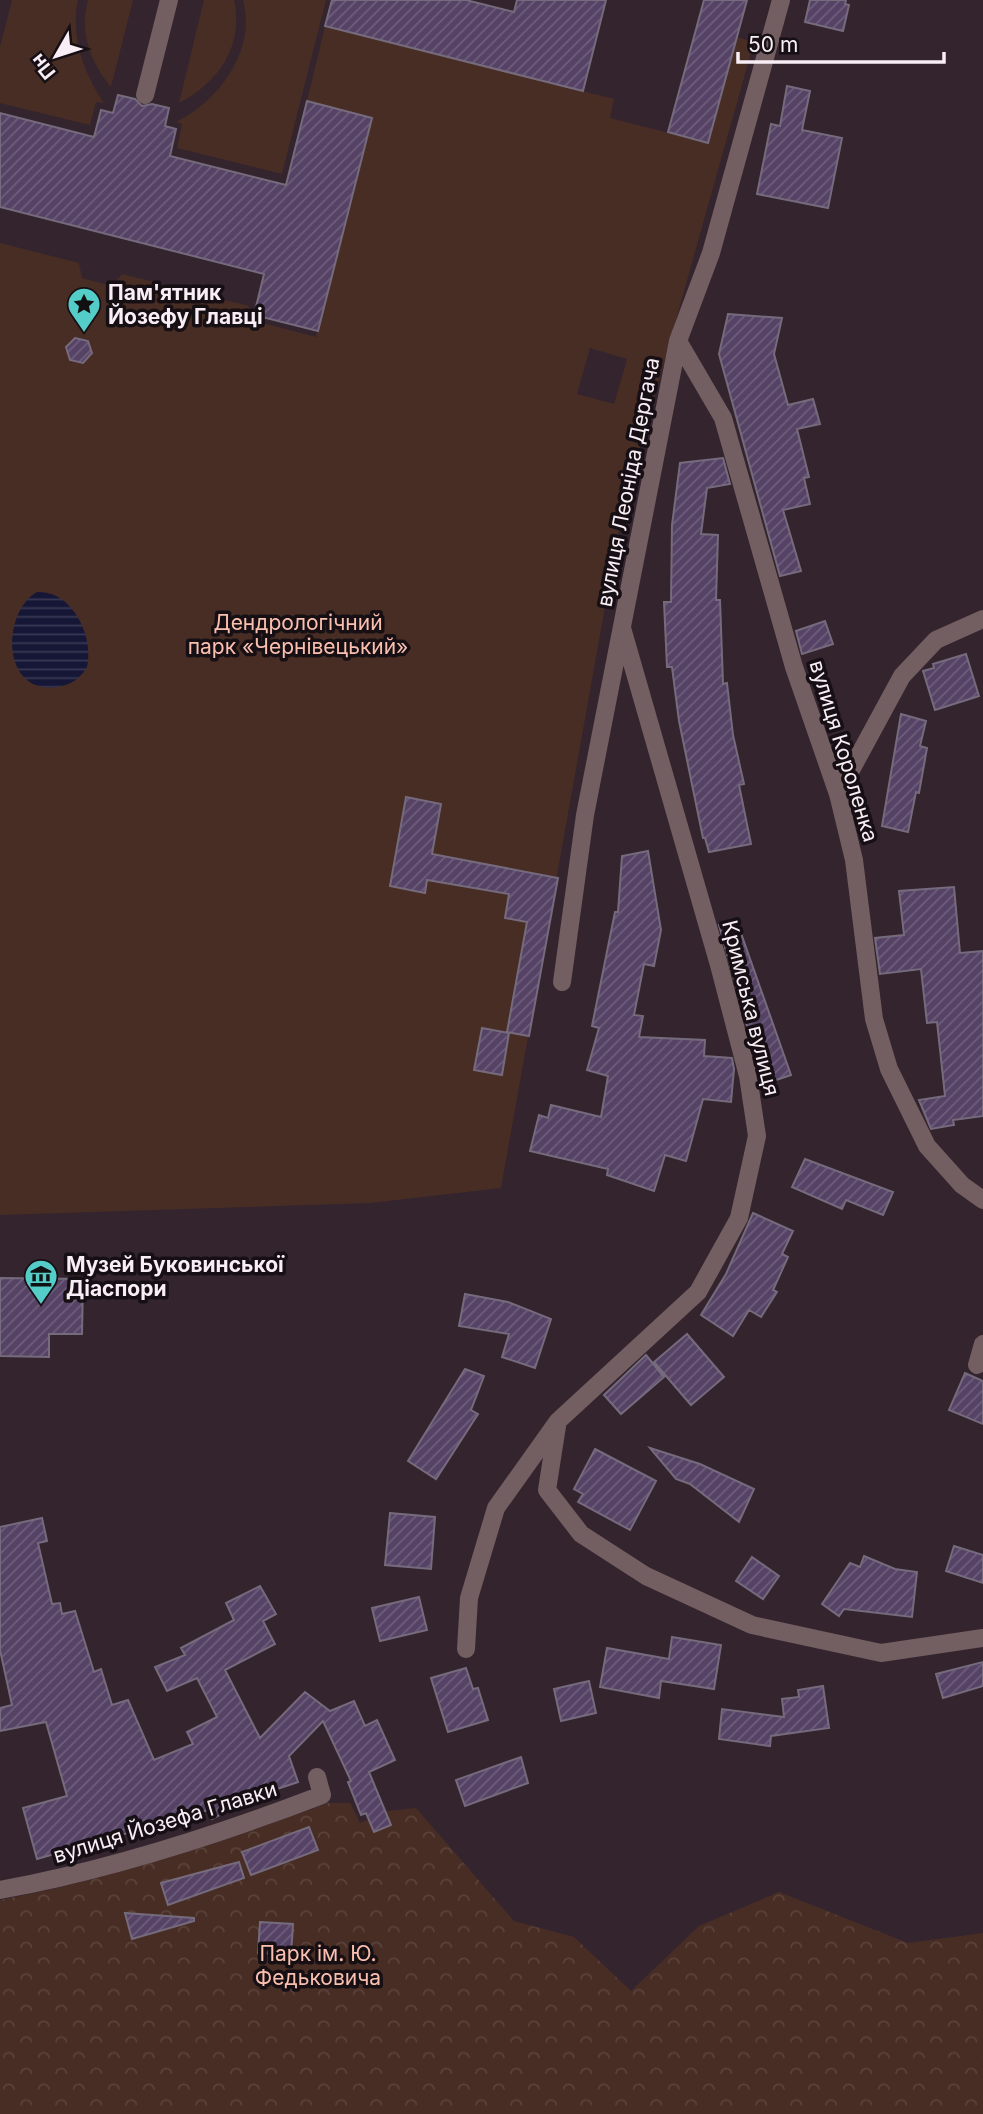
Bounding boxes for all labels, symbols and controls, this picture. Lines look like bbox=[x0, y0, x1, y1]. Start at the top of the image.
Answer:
north arrow bbox=[21, 21, 91, 91]
scale bar bbox=[738, 21, 944, 65]
text: 50 m bbox=[748, 32, 798, 57]
text: Пн bbox=[26, 49, 60, 84]
place label: Пам'ятник Йозефу Главці bbox=[108, 280, 263, 329]
place icon: Пам'ятник Йозефу Главці bbox=[65, 285, 103, 334]
street label: вулиця Леоніда Дергача bbox=[592, 355, 664, 609]
park label: Дендрологічний парк «Чернівецький» bbox=[188, 610, 408, 659]
street label: вулиця Короленка bbox=[804, 657, 884, 845]
street label: Кримська вулиця bbox=[717, 918, 785, 1098]
place label: Музей Буковинської Діаспори bbox=[66, 1252, 285, 1301]
museum icon: Музей Буковинської Діаспори bbox=[22, 1257, 60, 1306]
street label: вулиця Йозефа Главки bbox=[50, 1775, 280, 1868]
park label: Парк ім. Ю. Федьковича bbox=[255, 1941, 381, 1990]

